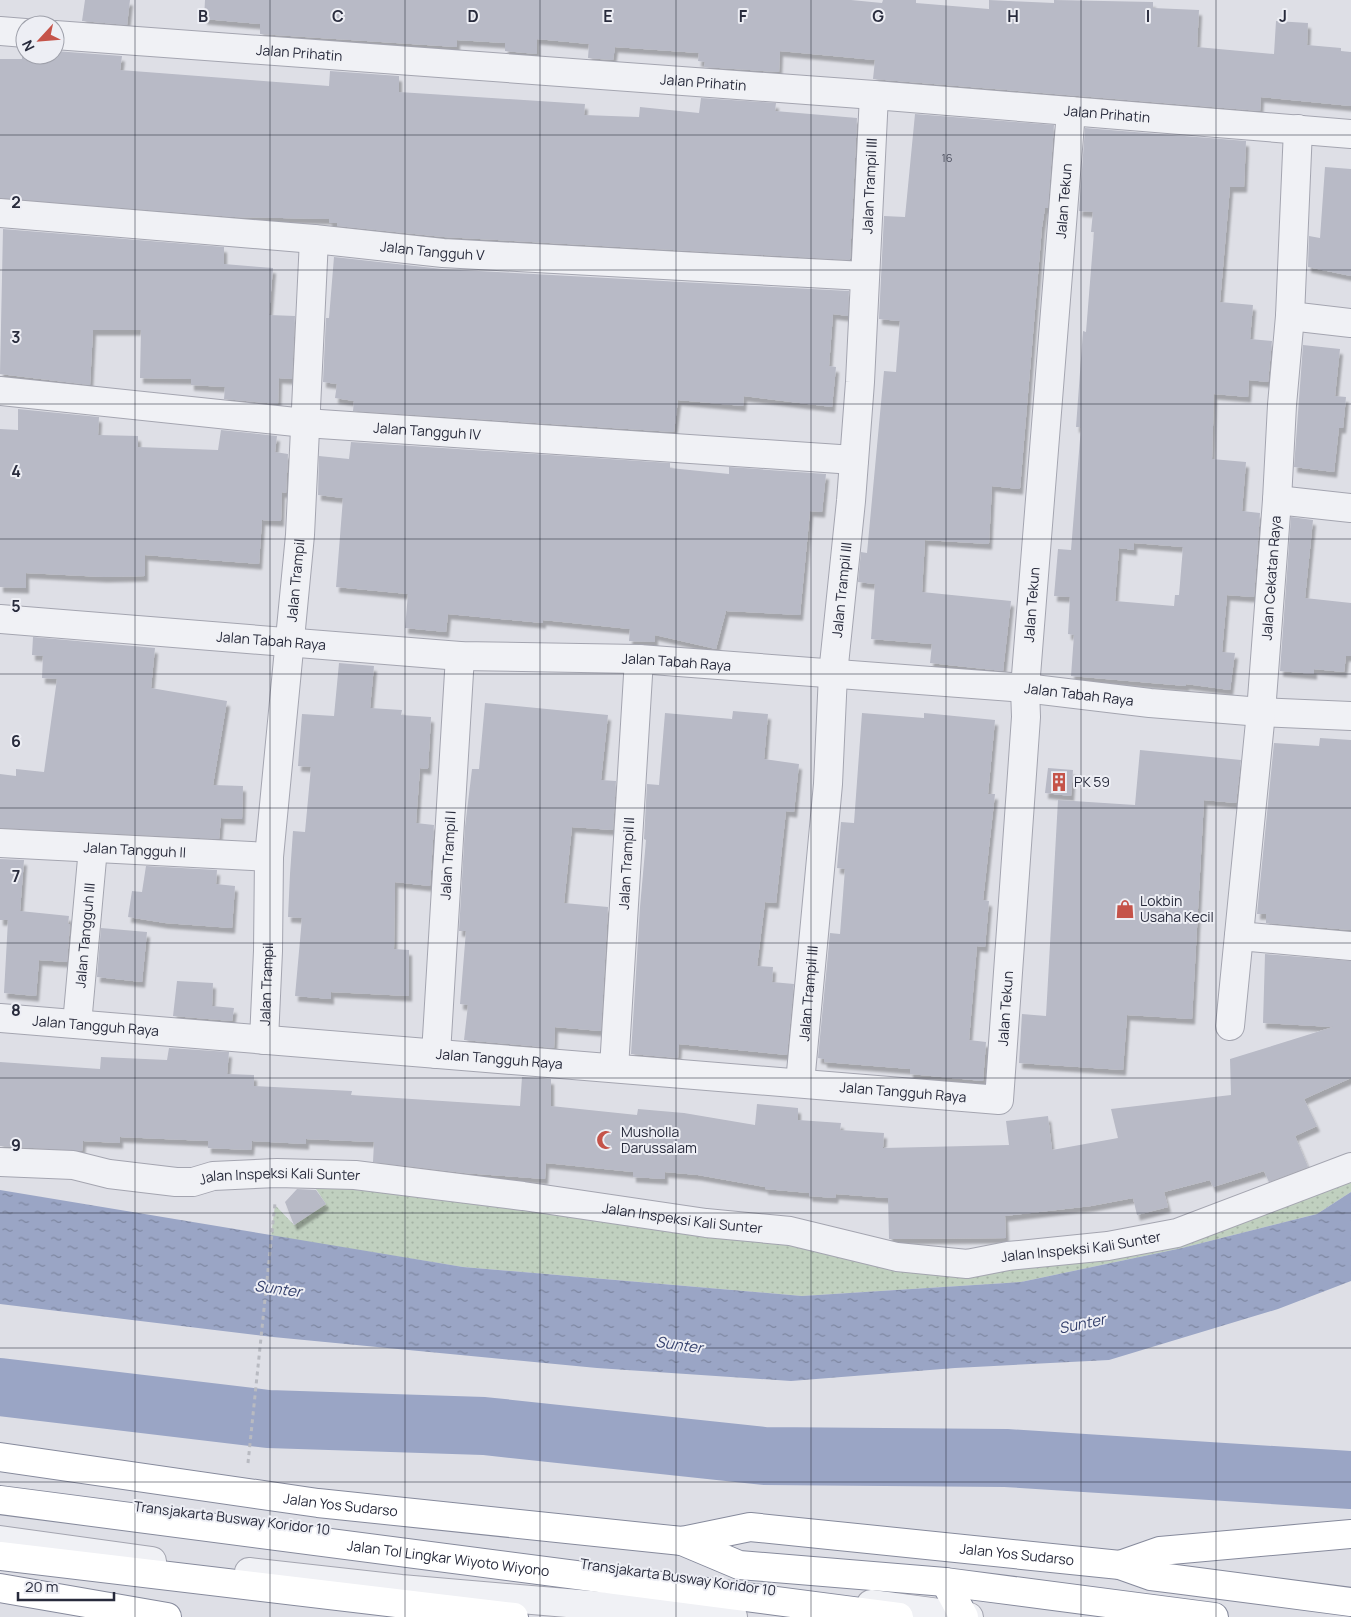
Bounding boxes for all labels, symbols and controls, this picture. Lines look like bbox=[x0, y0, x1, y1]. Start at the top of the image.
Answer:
text: B bbox=[198, 5, 208, 27]
text: C bbox=[332, 5, 344, 27]
text: D bbox=[467, 5, 479, 27]
text: E bbox=[603, 5, 613, 27]
text: F bbox=[739, 5, 748, 27]
text: G bbox=[872, 5, 884, 27]
text: H bbox=[1007, 5, 1019, 27]
text: I bbox=[1146, 5, 1150, 27]
text: J bbox=[1279, 5, 1287, 27]
north arrow bbox=[15, 15, 65, 65]
text: N bbox=[17, 37, 39, 55]
street label: Jalan Prihatin bbox=[255, 40, 343, 65]
street label: Jalan Prihatin bbox=[659, 69, 747, 95]
street label: Jalan Prihatin bbox=[1063, 101, 1151, 127]
street label: Jalan Trampil III bbox=[857, 137, 881, 234]
house number: 16 bbox=[941, 150, 953, 165]
street label: Jalan Tekun bbox=[1051, 162, 1076, 239]
text: 2 bbox=[11, 191, 21, 213]
street label: Jalan Tangguh V bbox=[379, 236, 485, 264]
text: 3 bbox=[11, 326, 21, 348]
street label: Jalan Tangguh IV bbox=[373, 418, 482, 444]
text: 4 bbox=[11, 460, 21, 482]
street label: Jalan Cekatan Raya bbox=[1256, 515, 1285, 641]
street label: Jalan Trampil bbox=[282, 538, 309, 623]
street label: Jalan Trampil III bbox=[827, 541, 856, 639]
street label: Jalan Tekun bbox=[1019, 566, 1044, 643]
text: 5 bbox=[11, 595, 21, 617]
street label: Jalan Tabah Raya bbox=[216, 626, 327, 654]
street label: Jalan Tabah Raya bbox=[621, 649, 732, 675]
street label: Jalan Tabah Raya bbox=[1023, 678, 1135, 710]
text: 6 bbox=[11, 730, 21, 752]
building icon: PK 59 bbox=[1048, 771, 1070, 793]
place label: PK 59 bbox=[1074, 772, 1110, 791]
street label: Jalan Trampil I bbox=[435, 810, 460, 901]
street label: Jalan Trampil II bbox=[614, 816, 638, 910]
street label: Jalan Tangguh II bbox=[83, 837, 187, 862]
text: 7 bbox=[12, 865, 20, 887]
street label: Jalan Tangguh III bbox=[70, 882, 99, 989]
place label: Lokbin Usaha Kecil bbox=[1140, 891, 1214, 926]
shop icon: Lokbin Usaha Kecil bbox=[1114, 898, 1136, 920]
street label: Jalan Trampil bbox=[255, 942, 277, 1026]
street label: Jalan Trampil III bbox=[794, 945, 822, 1042]
street label: Jalan Tekun bbox=[993, 970, 1017, 1047]
text: 8 bbox=[11, 999, 21, 1021]
street label: Jalan Tangguh Raya bbox=[32, 1011, 160, 1040]
street label: Jalan Tangguh Raya bbox=[435, 1044, 563, 1073]
street label: Jalan Tangguh Raya bbox=[839, 1077, 967, 1106]
place label: Musholla Darussalam bbox=[621, 1122, 697, 1157]
mosque icon: Musholla Darussalam bbox=[595, 1129, 617, 1151]
text: 9 bbox=[11, 1134, 21, 1156]
street label: Jalan Inspeksi Kali Sunter bbox=[196, 1163, 361, 1189]
street label: Jalan Inspeksi Kali Sunter bbox=[601, 1198, 764, 1237]
street label: Jalan Inspeksi Kali Sunter bbox=[999, 1226, 1162, 1266]
water label: Sunter bbox=[253, 1275, 305, 1303]
water label: Sunter bbox=[1057, 1308, 1110, 1339]
water label: Sunter bbox=[654, 1331, 706, 1359]
street label: Jalan Yos Sudarso bbox=[282, 1488, 399, 1520]
street label: Transjakarta Busway Koridor 10 bbox=[133, 1496, 331, 1539]
street label: Jalan Tol Lingkar Wiyoto Wiyono bbox=[346, 1535, 551, 1580]
street label: Jalan Yos Sudarso bbox=[959, 1539, 1075, 1569]
street label: Transjakarta Busway Koridor 10 bbox=[579, 1553, 777, 1600]
scale bar bbox=[18, 1570, 114, 1602]
text: 20 m bbox=[25, 1576, 58, 1597]

